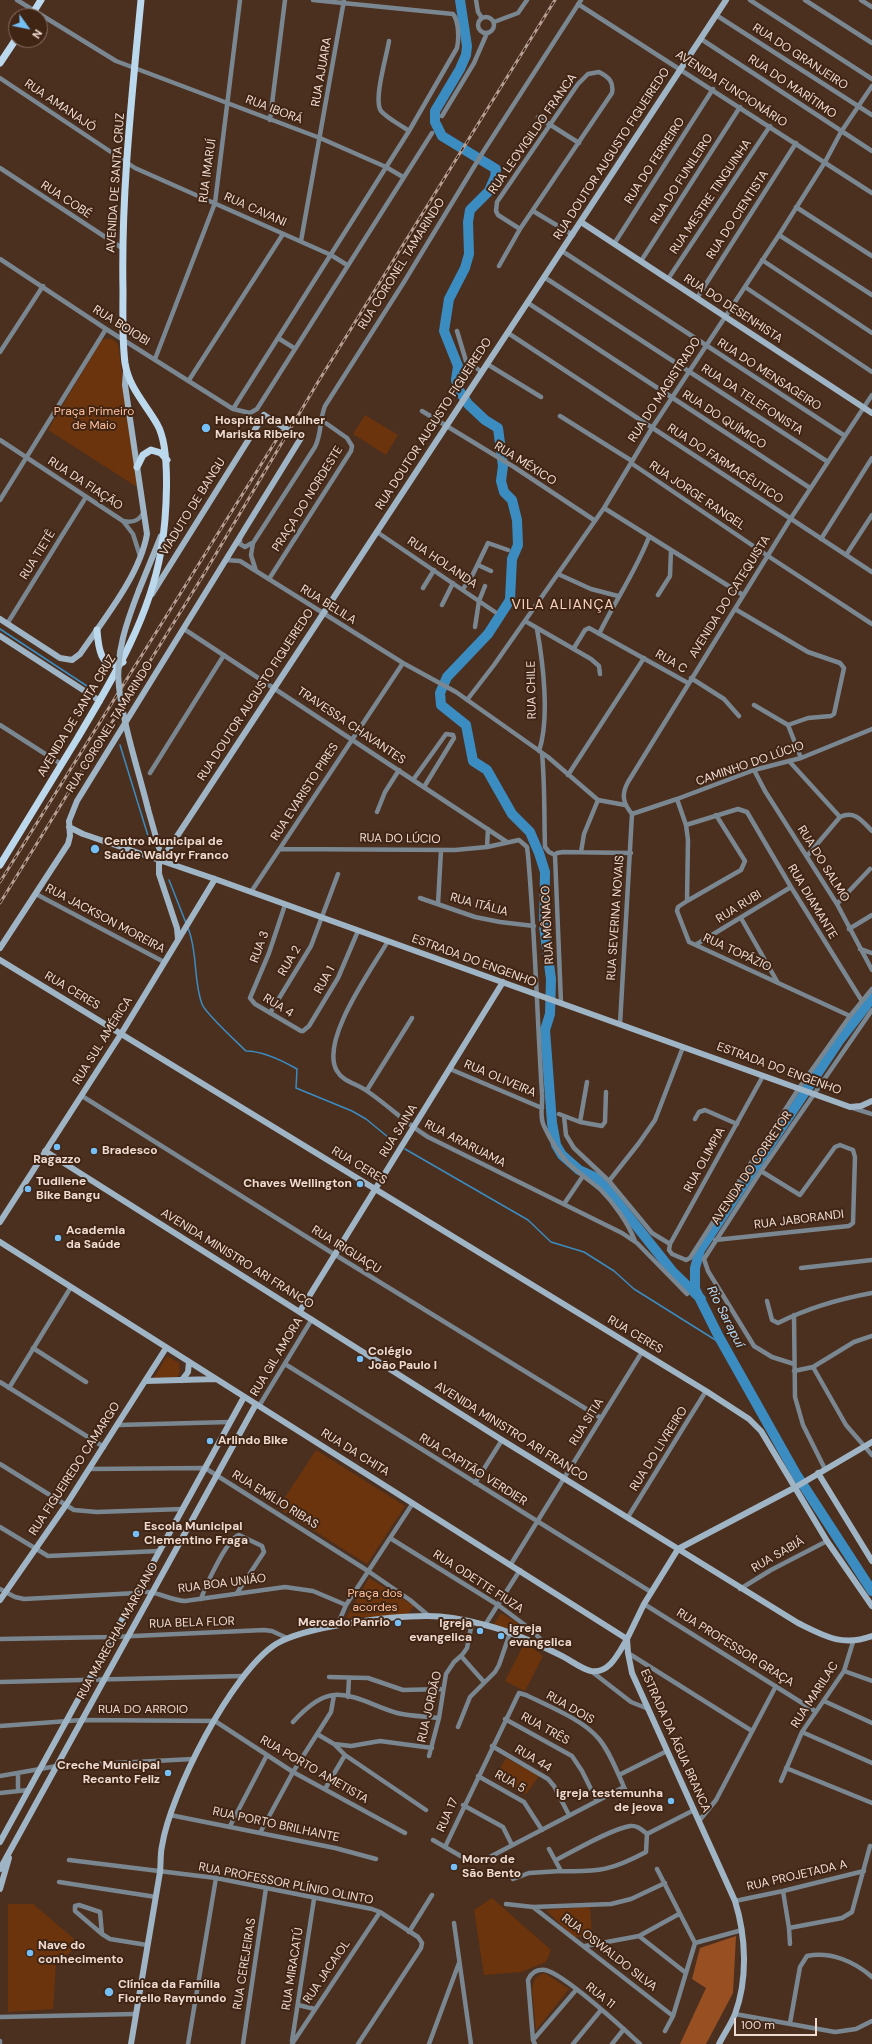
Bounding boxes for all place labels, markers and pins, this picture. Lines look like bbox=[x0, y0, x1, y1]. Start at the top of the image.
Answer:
place label: Hospital da Mulher Mariska Ribeiro bbox=[215, 414, 325, 442]
marker: Hospital da Mulher Mariska Ribeiro bbox=[200, 422, 212, 434]
place label: Centro Municipal de Saúde Waldyr Franco bbox=[104, 835, 229, 863]
marker: Centro Municipal de Saúde Waldyr Franco bbox=[89, 843, 101, 855]
marker: Ragazzo bbox=[52, 1142, 62, 1152]
place label: Bradesco bbox=[102, 1144, 158, 1158]
marker: Bradesco bbox=[89, 1146, 99, 1156]
place label: Ragazzo bbox=[33, 1153, 81, 1167]
place label: Tudilene Bike Bangu bbox=[36, 1175, 100, 1203]
place label: Chaves Wellington bbox=[243, 1177, 352, 1191]
marker: Chaves Wellington bbox=[355, 1179, 365, 1189]
marker: Tudilene Bike Bangu bbox=[23, 1184, 33, 1194]
place label: Academia da Saúde bbox=[66, 1224, 125, 1252]
marker: Academia da Saúde bbox=[53, 1233, 63, 1243]
place label: Colégio João Paulo I bbox=[368, 1345, 437, 1373]
marker: Colégio João Paulo I bbox=[355, 1354, 365, 1364]
place label: Arlindo Bike bbox=[218, 1434, 288, 1448]
marker: Arlindo Bike bbox=[205, 1436, 215, 1446]
place label: Escola Municipal Clementino Fraga bbox=[144, 1520, 248, 1548]
marker: Escola Municipal Clementino Fraga bbox=[131, 1529, 141, 1539]
place label: Mercado Panrio bbox=[298, 1616, 390, 1630]
place label: Igreja evangelica bbox=[409, 1617, 472, 1645]
marker: Mercado Panrio bbox=[393, 1618, 403, 1628]
place label: igreja evangelica bbox=[509, 1622, 572, 1650]
marker: Igreja evangelica bbox=[475, 1626, 485, 1636]
marker: igreja evangelica bbox=[496, 1631, 506, 1641]
place label: Creche Municipal Recanto Feliz bbox=[57, 1759, 160, 1787]
marker: Creche Municipal Recanto Feliz bbox=[163, 1768, 173, 1778]
place label: igreja testemunha de jeova bbox=[556, 1787, 663, 1815]
marker: igreja testemunha de jeova bbox=[666, 1796, 676, 1806]
place label: Morro de São Bento bbox=[462, 1853, 521, 1881]
marker: Morro de São Bento bbox=[449, 1862, 459, 1872]
place label: Nave do conhecimento bbox=[38, 1939, 124, 1967]
marker: Nave do conhecimento bbox=[25, 1948, 35, 1958]
place label: Clínica da Família Fiorello Raymundo bbox=[118, 1978, 227, 2006]
marker: Clínica da Família Fiorello Raymundo bbox=[103, 1986, 115, 1998]

